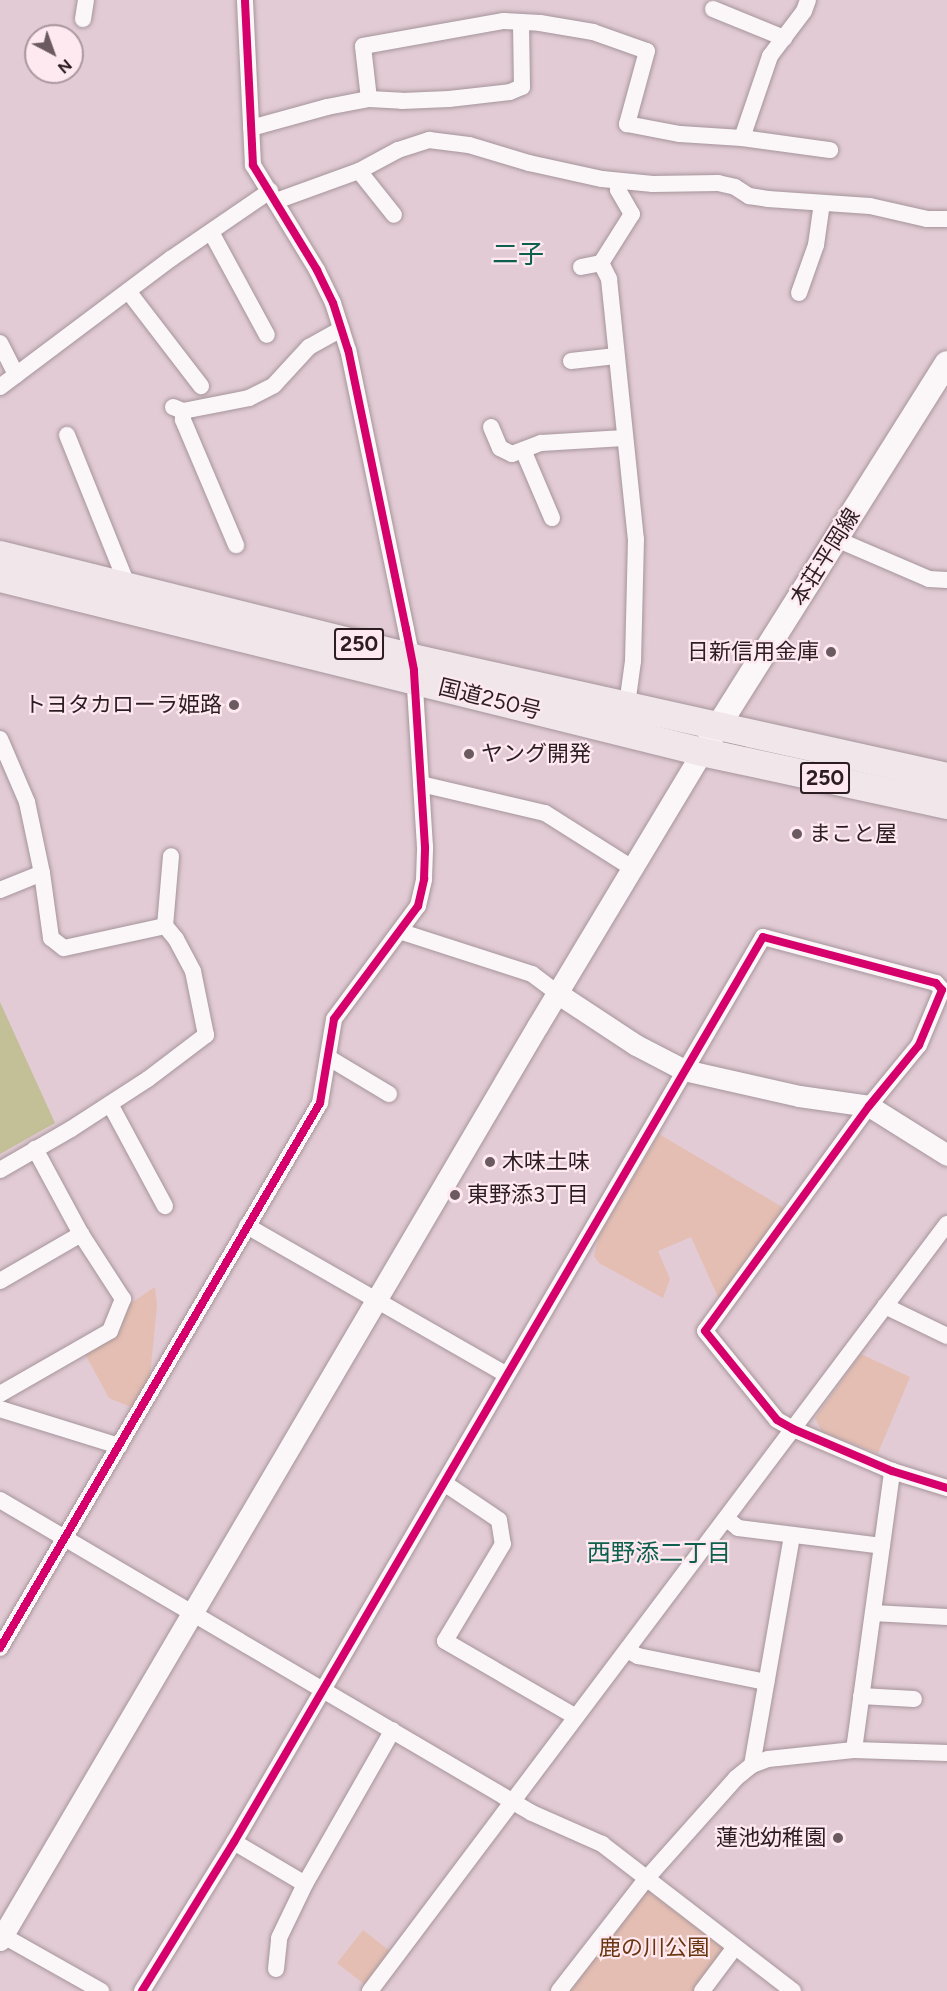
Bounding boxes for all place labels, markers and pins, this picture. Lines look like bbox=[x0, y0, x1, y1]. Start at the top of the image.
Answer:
place label: 日新信用金庫 bbox=[687, 639, 819, 665]
marker: 日新信用金庫 bbox=[824, 645, 838, 659]
place label: トヨタカローラ姫路 bbox=[24, 692, 222, 718]
marker: トヨタカローラ姫路 bbox=[227, 698, 241, 712]
place label: ヤング開発 bbox=[481, 741, 591, 767]
marker: ヤング開発 bbox=[462, 747, 476, 761]
place label: まこと屋 bbox=[809, 821, 897, 847]
marker: まこと屋 bbox=[790, 827, 804, 841]
place label: 木味土味 bbox=[502, 1149, 590, 1175]
marker: 木味土味 bbox=[483, 1155, 497, 1169]
place label: 東野添3丁目 bbox=[467, 1182, 589, 1208]
marker: 東野添3丁目 bbox=[448, 1188, 462, 1202]
place label: 蓮池幼稚園 bbox=[716, 1825, 826, 1851]
marker: 蓮池幼稚園 bbox=[831, 1831, 845, 1845]

